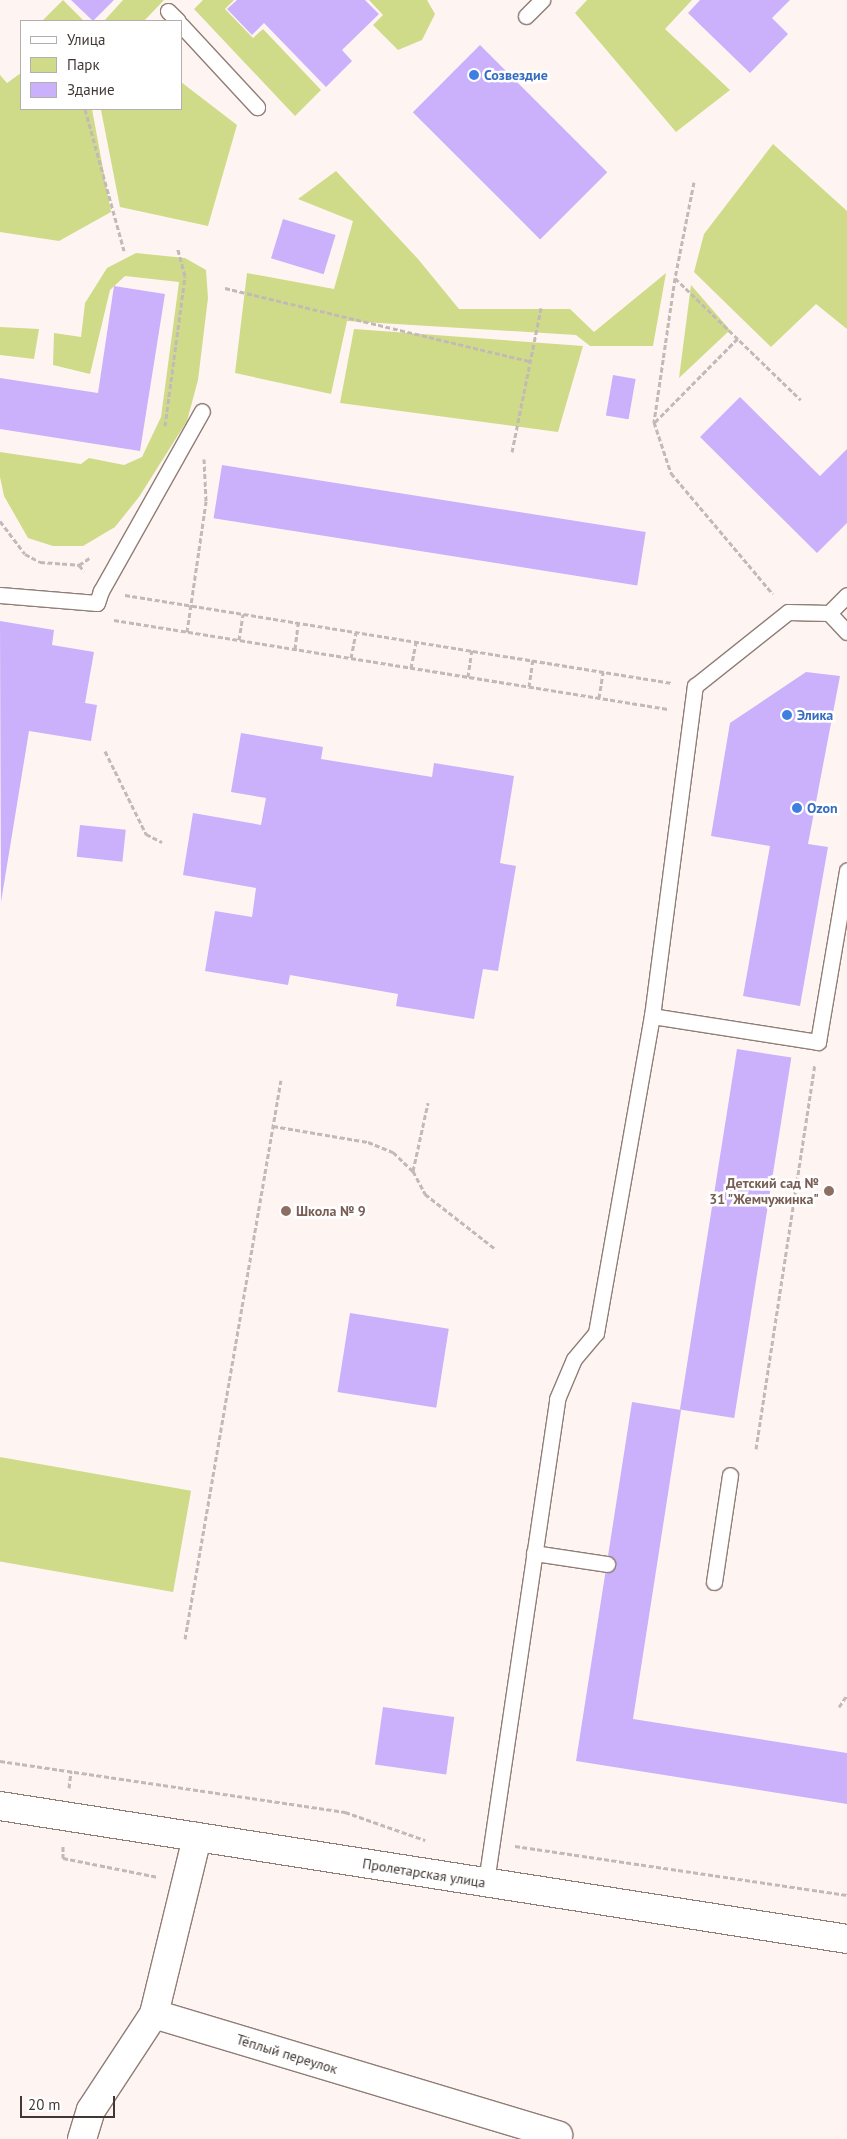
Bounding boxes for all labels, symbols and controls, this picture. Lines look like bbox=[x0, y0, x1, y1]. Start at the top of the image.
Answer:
legend bbox=[20, 20, 182, 110]
text: Улица bbox=[67, 30, 105, 49]
text: Парк bbox=[67, 55, 100, 74]
place label: Созвездие bbox=[484, 67, 548, 83]
marker: Созвездие bbox=[468, 69, 480, 81]
text: Здание bbox=[67, 80, 115, 99]
place label: Элика bbox=[797, 707, 833, 723]
marker: Элика bbox=[781, 709, 793, 721]
place label: Ozon bbox=[807, 800, 838, 816]
marker: Ozon bbox=[791, 802, 803, 814]
place label: Детский сад № 31 "Жемчужинка" bbox=[708, 1175, 819, 1208]
marker: Детский сад № 31 "Жемчужинка" bbox=[823, 1185, 835, 1197]
place label: Школа № 9 bbox=[296, 1203, 366, 1219]
marker: Школа № 9 bbox=[280, 1205, 292, 1217]
street label: Пролетарская улица bbox=[361, 1855, 487, 1891]
street label: Тёплый переулок bbox=[234, 2031, 340, 2077]
scale bar bbox=[22, 2086, 118, 2118]
text: 20 m bbox=[28, 2095, 61, 2114]

